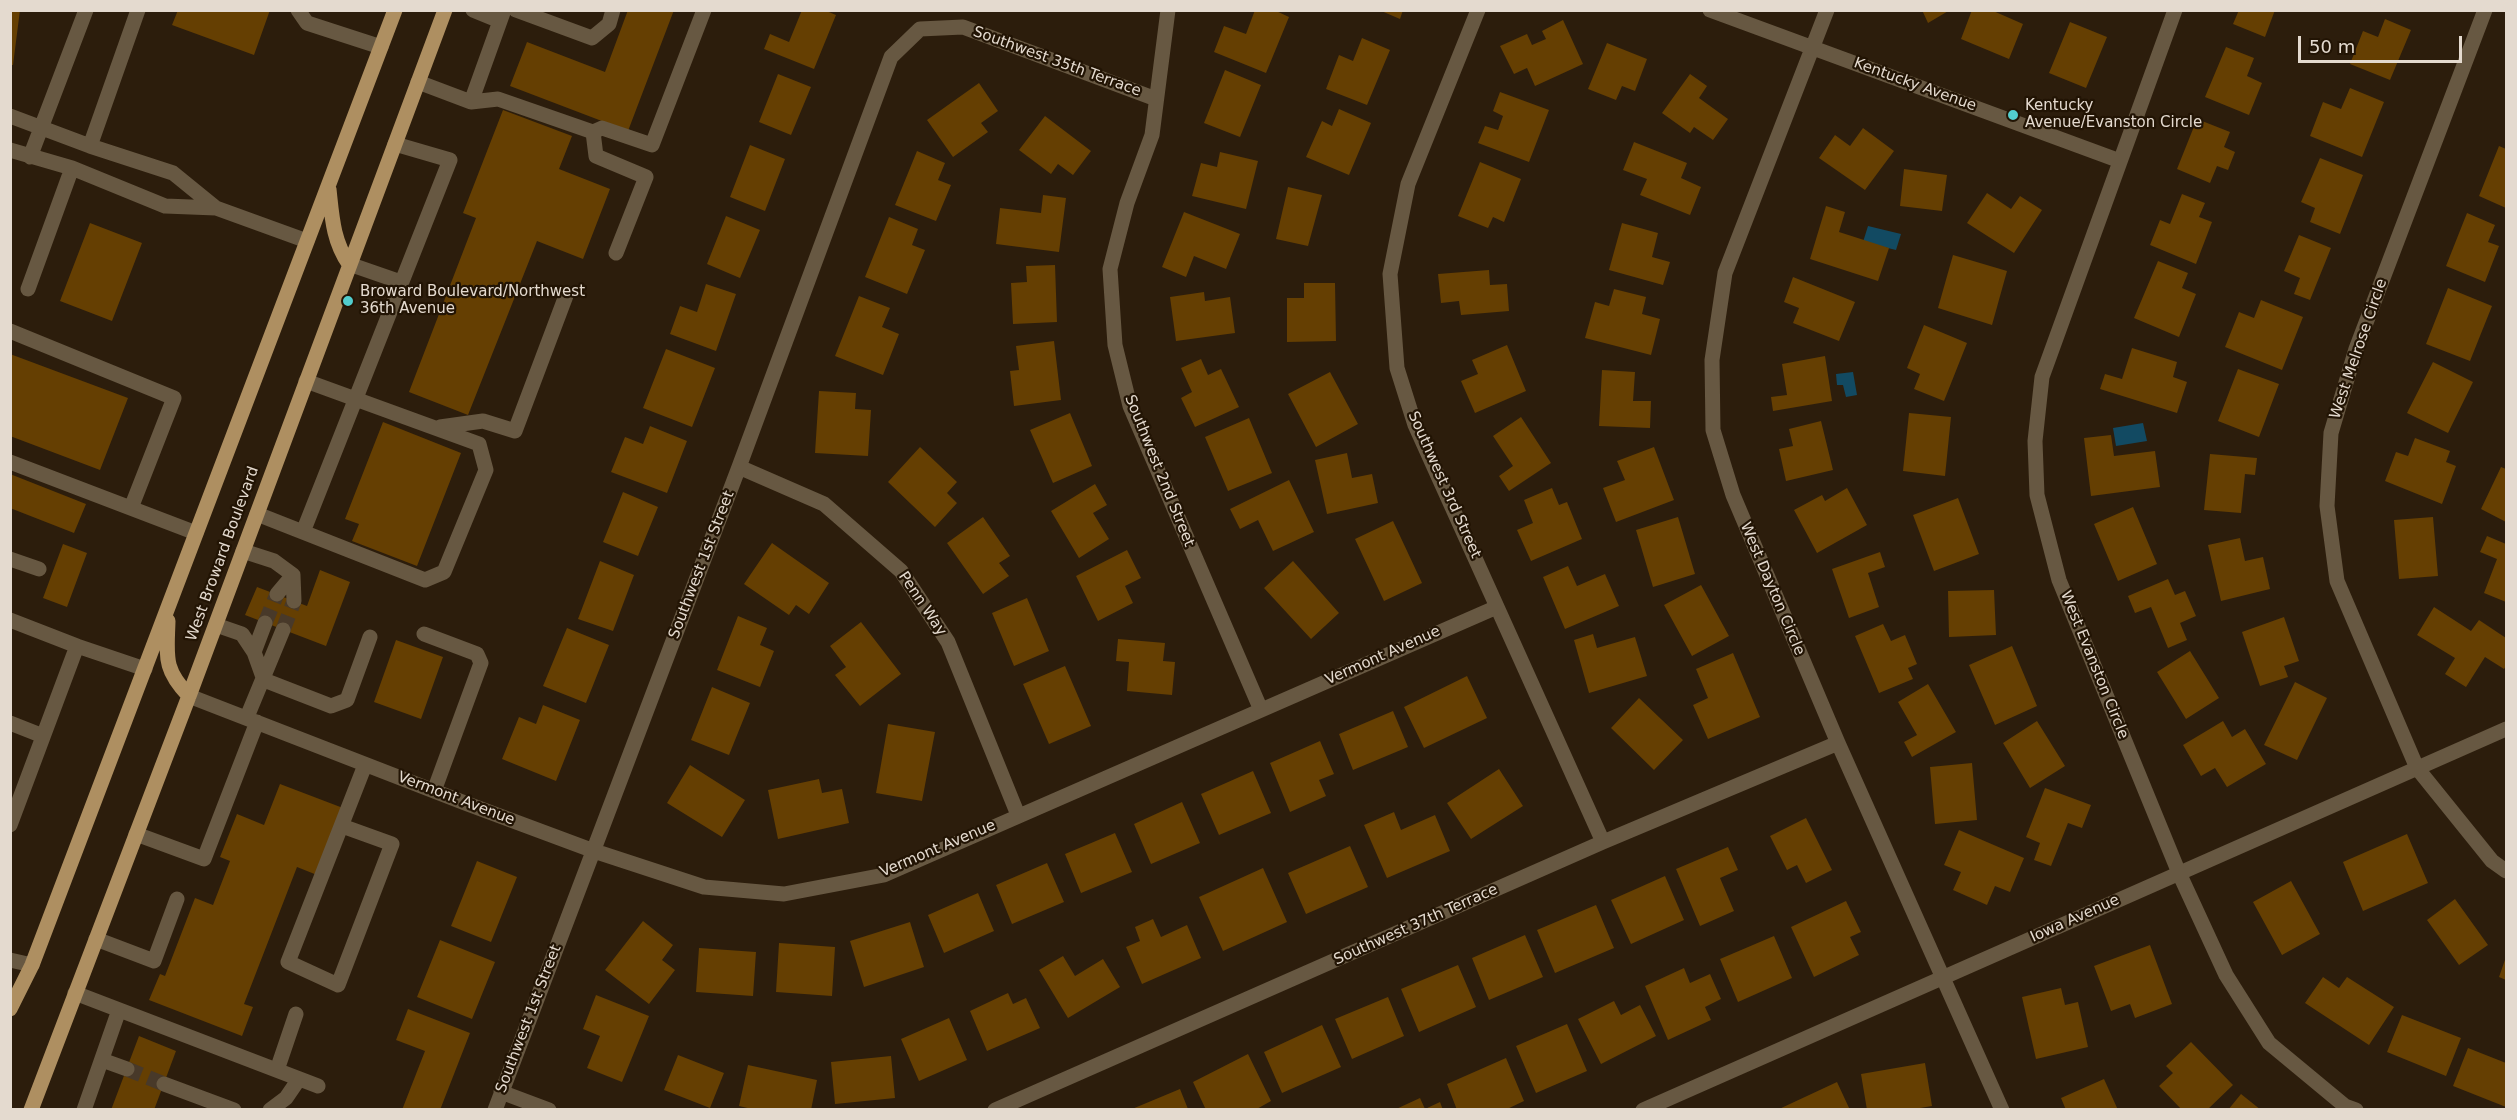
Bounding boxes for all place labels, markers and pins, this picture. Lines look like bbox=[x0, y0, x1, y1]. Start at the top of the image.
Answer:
place label: Kentucky Avenue/Evanston Circle bbox=[2025, 97, 2202, 132]
marker: Kentucky Avenue/Evanston Circle bbox=[2006, 108, 2020, 122]
place label: Broward Boulevard/Northwest 36th Avenue bbox=[360, 283, 585, 318]
marker: Broward Boulevard/Northwest 36th Avenue bbox=[341, 294, 355, 308]

